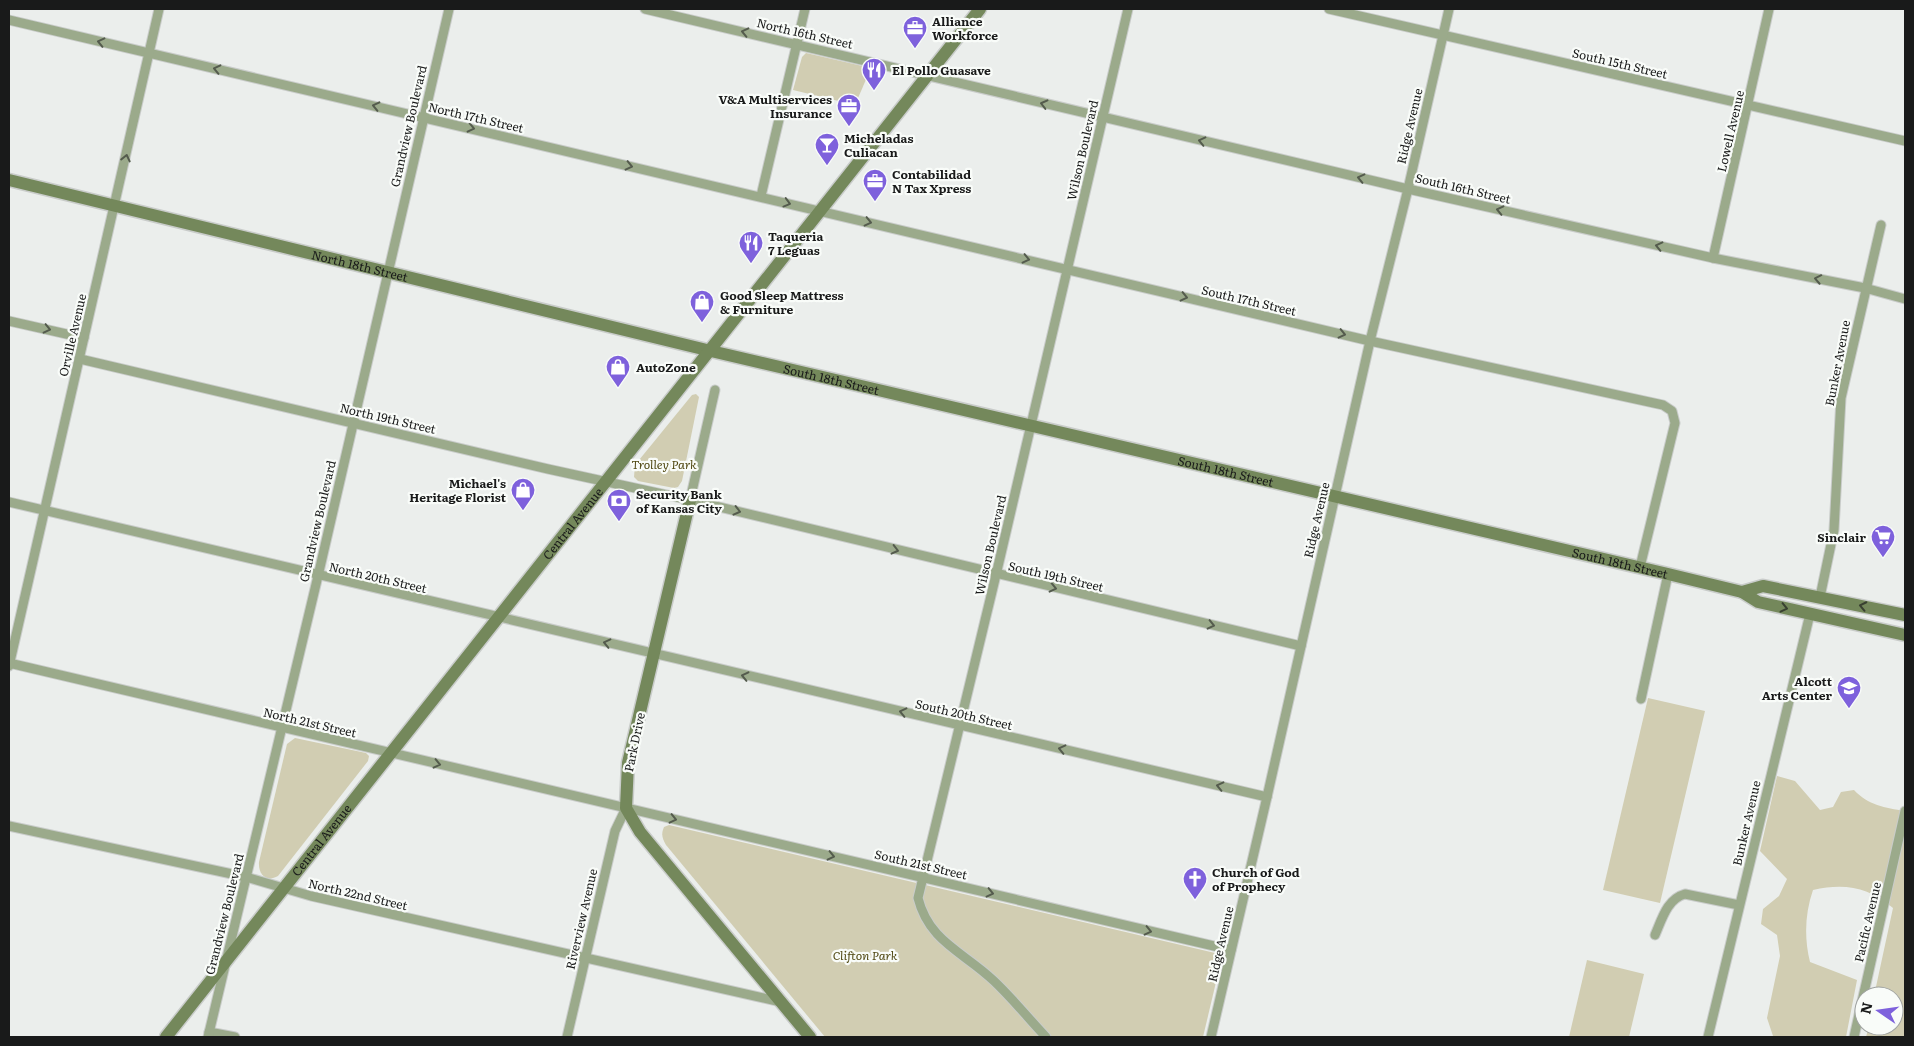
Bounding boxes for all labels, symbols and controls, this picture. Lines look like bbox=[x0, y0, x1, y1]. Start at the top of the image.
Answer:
place label: Alliance Workforce bbox=[932, 12, 998, 44]
street label: North 16th Street bbox=[755, 13, 855, 53]
office icon: Alliance Workforce bbox=[902, 15, 928, 49]
one-way arrow bbox=[741, 27, 750, 38]
one-way arrow bbox=[97, 37, 106, 48]
street label: South 15th Street bbox=[1571, 43, 1669, 83]
restaurant icon: El Pollo Guasave bbox=[861, 57, 887, 91]
place label: El Pollo Guasave bbox=[892, 61, 991, 79]
street label: Grandview Boulevard bbox=[385, 63, 431, 189]
one-way arrow bbox=[213, 64, 222, 75]
street label: Ridge Avenue bbox=[1392, 86, 1426, 166]
street label: Lowell Avenue bbox=[1712, 88, 1748, 174]
place label: V&A Multiservices Insurance bbox=[718, 90, 832, 122]
office icon: V&A Multiservices Insurance bbox=[836, 93, 862, 127]
street label: North 17th Street bbox=[427, 97, 526, 137]
street label: Wilson Boulevard bbox=[1062, 98, 1102, 202]
one-way arrow bbox=[1040, 99, 1049, 110]
one-way arrow bbox=[371, 101, 380, 112]
one-way arrow bbox=[466, 122, 475, 133]
place label: Micheladas Culiacan bbox=[844, 129, 913, 161]
bar icon: Micheladas Culiacan bbox=[814, 132, 840, 166]
one-way arrow bbox=[1198, 136, 1207, 147]
one-way arrow bbox=[120, 153, 131, 162]
one-way arrow bbox=[624, 160, 633, 171]
place label: Contabilidad N Tax Xpress bbox=[892, 165, 971, 197]
office icon: Contabilidad N Tax Xpress bbox=[862, 168, 888, 202]
street label: South 16th Street bbox=[1413, 168, 1513, 208]
one-way arrow bbox=[1356, 173, 1365, 184]
one-way arrow bbox=[782, 197, 791, 208]
one-way arrow bbox=[1496, 205, 1505, 215]
one-way arrow bbox=[864, 216, 872, 227]
place label: Taqueria 7 Leguas bbox=[768, 227, 823, 259]
restaurant icon: Taqueria 7 Leguas bbox=[738, 230, 764, 264]
one-way arrow bbox=[1654, 241, 1663, 252]
street label: North 18th Street bbox=[310, 245, 410, 286]
one-way arrow bbox=[1022, 253, 1031, 264]
one-way arrow bbox=[1813, 274, 1822, 284]
street label: South 17th Street bbox=[1200, 280, 1298, 320]
place label: Good Sleep Mattress & Furniture bbox=[720, 286, 844, 318]
shop icon: Good Sleep Mattress & Furniture bbox=[689, 289, 715, 323]
one-way arrow bbox=[1180, 291, 1189, 302]
street label: Orville Avenue bbox=[54, 292, 90, 378]
street label: Bunker Avenue bbox=[1820, 319, 1854, 407]
one-way arrow bbox=[42, 323, 51, 334]
one-way arrow bbox=[1338, 328, 1347, 339]
shop icon: AutoZone bbox=[605, 354, 631, 388]
place label: AutoZone bbox=[636, 358, 696, 376]
street label: South 18th Street bbox=[782, 359, 881, 399]
street label: North 19th Street bbox=[338, 398, 438, 438]
street label: South 18th Street bbox=[1176, 451, 1275, 491]
park label: Trolley Park bbox=[631, 455, 697, 473]
street label: Grandview Boulevard bbox=[294, 458, 340, 584]
place label: Michael's Heritage Florist bbox=[409, 474, 507, 506]
shop icon: Michael's Heritage Florist bbox=[510, 477, 536, 511]
street label: Ridge Avenue bbox=[1299, 480, 1333, 560]
street label: Central Avenue bbox=[538, 483, 607, 563]
place label: Security Bank of Kansas City bbox=[636, 485, 723, 517]
bank icon: Security Bank of Kansas City bbox=[606, 488, 632, 522]
street label: Wilson Boulevard bbox=[970, 493, 1010, 597]
one-way arrow bbox=[732, 506, 740, 516]
supermarket icon: Sinclair bbox=[1870, 524, 1896, 558]
place label: Sinclair bbox=[1817, 528, 1866, 546]
street label: South 18th Street bbox=[1570, 543, 1670, 583]
one-way arrow bbox=[890, 544, 899, 555]
street label: South 19th Street bbox=[1007, 556, 1106, 596]
street label: North 20th Street bbox=[327, 557, 429, 597]
one-way arrow bbox=[1048, 582, 1057, 593]
one-way arrow bbox=[1858, 601, 1867, 612]
one-way arrow bbox=[1779, 602, 1788, 613]
one-way arrow bbox=[1207, 619, 1216, 630]
one-way arrow bbox=[602, 638, 611, 649]
one-way arrow bbox=[741, 671, 750, 682]
place label: Alcott Arts Center bbox=[1762, 672, 1833, 704]
school or university icon: Alcott Arts Center bbox=[1836, 675, 1862, 709]
street label: South 20th Street bbox=[914, 694, 1014, 734]
street label: North 21st Street bbox=[262, 703, 358, 741]
one-way arrow bbox=[899, 707, 908, 718]
street label: Park Drive bbox=[619, 711, 649, 773]
one-way arrow bbox=[1057, 744, 1066, 755]
one-way arrow bbox=[432, 758, 441, 769]
street label: Bunker Avenue bbox=[1727, 779, 1765, 867]
one-way arrow bbox=[1215, 781, 1224, 792]
street label: Central Avenue bbox=[287, 800, 355, 880]
one-way arrow bbox=[669, 813, 677, 824]
street label: South 21st Street bbox=[873, 845, 969, 883]
one-way arrow bbox=[827, 850, 836, 861]
street label: Grandview Boulevard bbox=[200, 851, 248, 977]
place label: Church of God of Prophecy bbox=[1212, 863, 1300, 895]
church icon: Church of God of Prophecy bbox=[1182, 866, 1208, 900]
street label: Riverview Avenue bbox=[561, 867, 601, 971]
street label: North 22nd Street bbox=[307, 874, 410, 914]
street label: Pacific Avenue bbox=[1849, 880, 1885, 964]
one-way arrow bbox=[985, 887, 994, 898]
street label: Ridge Avenue bbox=[1203, 904, 1237, 984]
one-way arrow bbox=[1143, 925, 1152, 936]
park label: Clifton Park bbox=[833, 946, 898, 964]
north arrow bbox=[1854, 986, 1904, 1036]
text: N bbox=[1854, 1000, 1876, 1016]

